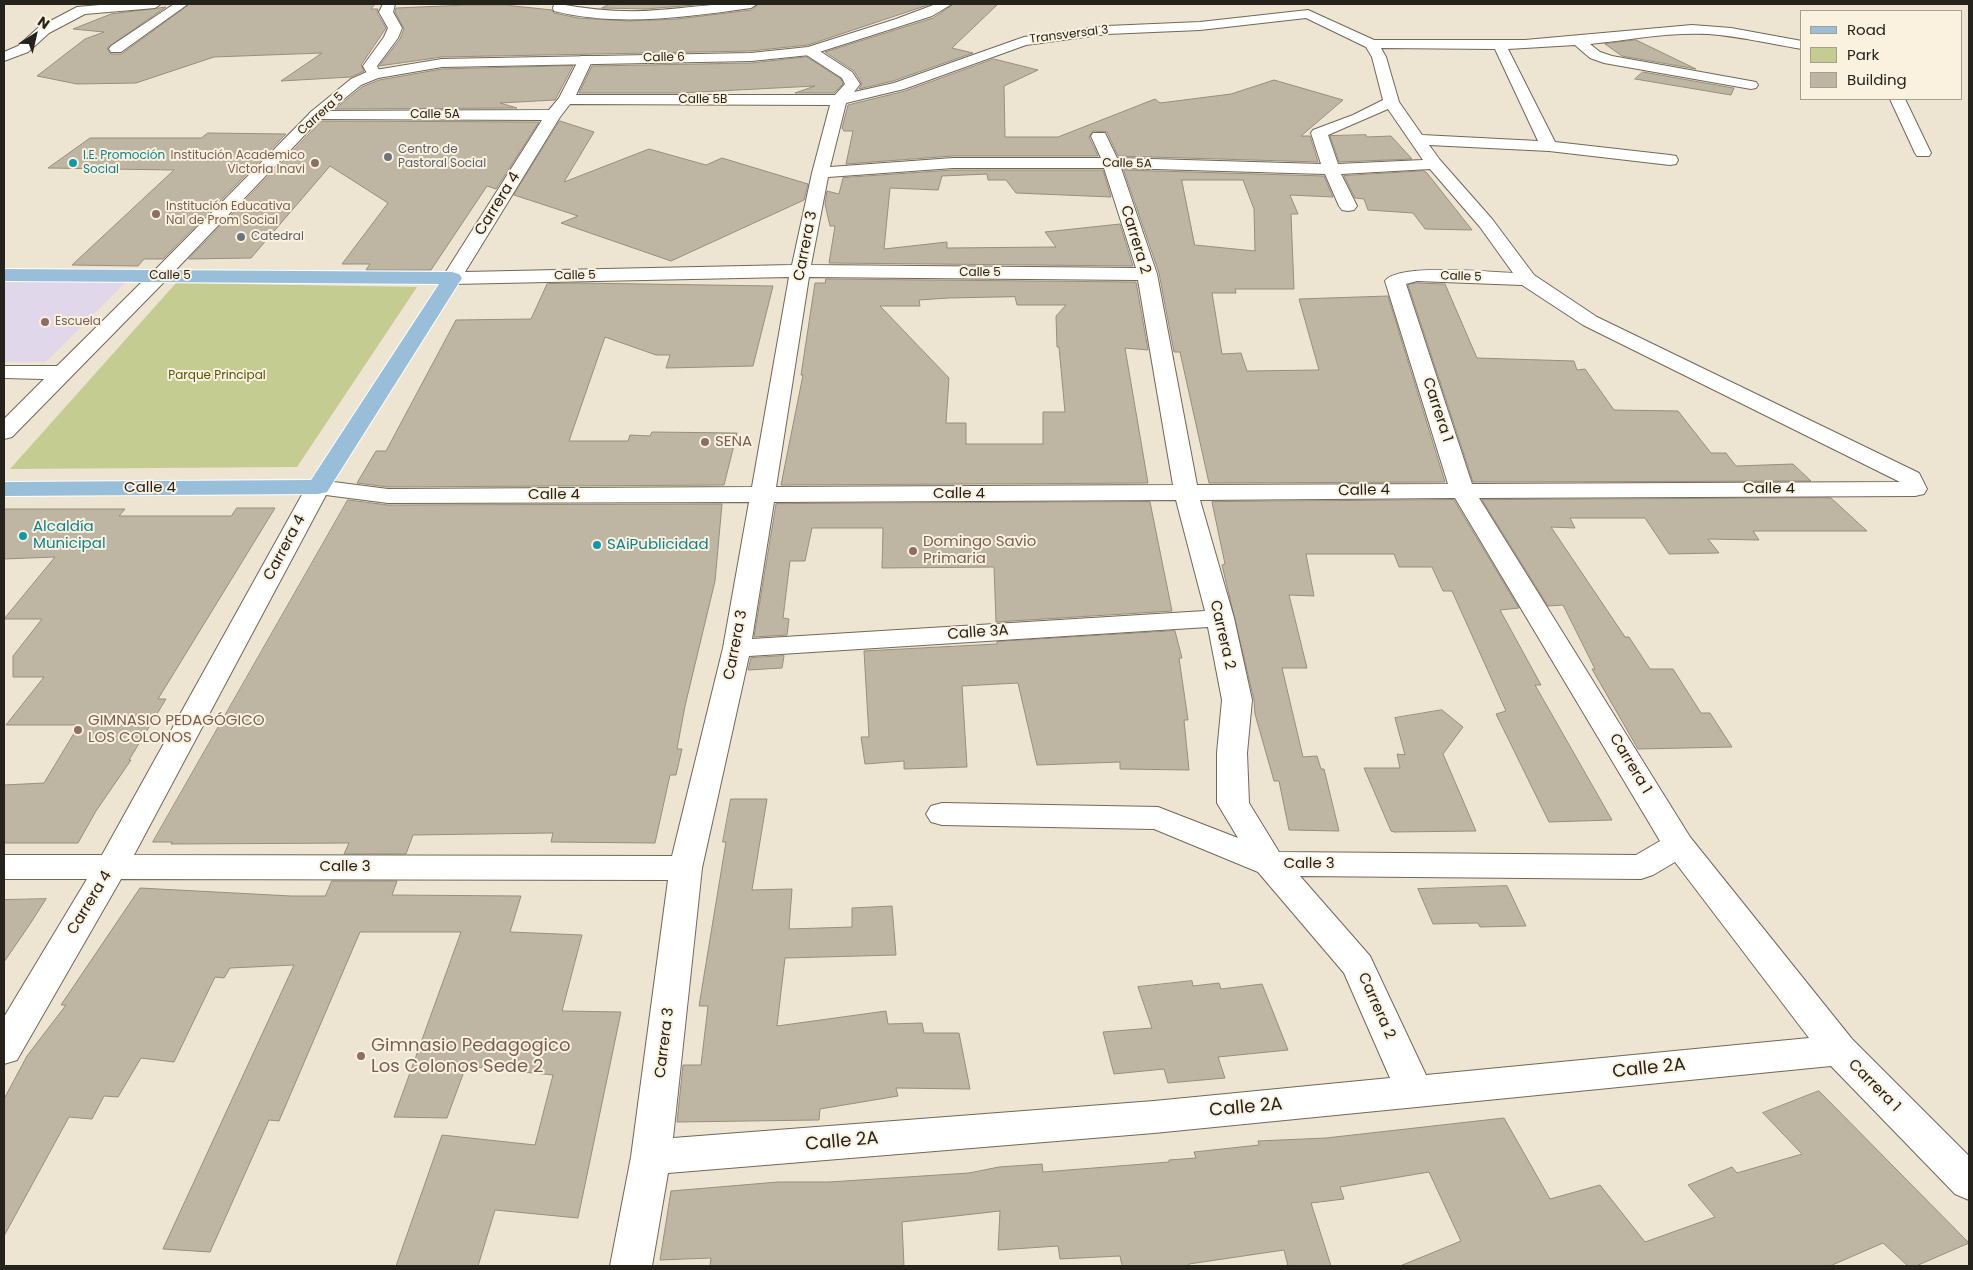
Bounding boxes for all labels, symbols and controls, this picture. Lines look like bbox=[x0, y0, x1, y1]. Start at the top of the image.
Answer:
north arrow bbox=[10, 10, 60, 60]
legend bbox=[1800, 10, 1963, 100]
text: N bbox=[34, 12, 54, 34]
text: Road bbox=[1847, 19, 1886, 40]
street label: Transversal 3 bbox=[1029, 23, 1109, 47]
text: Park bbox=[1847, 44, 1879, 65]
street label: Calle 6 bbox=[643, 50, 685, 66]
text: Building bbox=[1847, 69, 1907, 90]
street label: Carrera 5 bbox=[295, 90, 347, 138]
street label: Calle 5B bbox=[679, 93, 727, 107]
street label: Calle 5A bbox=[410, 108, 460, 122]
place label: Centro de Pastoral Social bbox=[398, 143, 486, 171]
place label: I.E. Promoción Social bbox=[83, 149, 165, 177]
place label: Institución Academico Victoria Inavi bbox=[171, 149, 305, 177]
marker: Centro de Pastoral Social bbox=[382, 151, 394, 163]
street label: Calle 5A bbox=[1102, 156, 1152, 172]
marker: I.E. Promoción Social bbox=[67, 157, 79, 169]
marker: Institución Academico Victoria Inavi bbox=[309, 157, 321, 169]
street label: Carrera 4 bbox=[471, 169, 525, 239]
place label: Institución Educativa Nal de Prom Social bbox=[166, 200, 291, 228]
street label: Carrera 2 bbox=[1116, 204, 1154, 276]
marker: Institución Educativa Nal de Prom Social bbox=[150, 208, 162, 220]
street label: Carrera 3 bbox=[790, 210, 822, 282]
place label: Catedral bbox=[251, 230, 304, 244]
marker: Catedral bbox=[235, 231, 247, 243]
street label: Calle 5 bbox=[959, 266, 1001, 280]
street label: Calle 5 bbox=[554, 268, 596, 284]
street label: Calle 5 bbox=[149, 269, 191, 283]
street label: Calle 5 bbox=[1440, 269, 1482, 285]
place label: Escuela bbox=[55, 315, 101, 329]
marker: Escuela bbox=[39, 316, 51, 328]
park label: Parque Principal bbox=[168, 369, 266, 383]
street label: Carrera 1 bbox=[1418, 375, 1456, 445]
place label: SENA bbox=[715, 433, 752, 451]
marker: SENA bbox=[699, 436, 711, 448]
street label: Calle 4 bbox=[124, 479, 176, 497]
street label: Calle 4 bbox=[1743, 480, 1795, 498]
street label: Calle 4 bbox=[1338, 482, 1390, 500]
street label: Calle 4 bbox=[933, 485, 985, 503]
street label: Calle 4 bbox=[528, 486, 580, 504]
street label: Carrera 4 bbox=[260, 512, 310, 584]
place label: Alcaldía Municipal bbox=[33, 518, 106, 553]
marker: Alcaldía Municipal bbox=[17, 530, 29, 542]
place label: Domingo Savio Primaria bbox=[923, 533, 1036, 568]
place label: SAiPublicidad bbox=[607, 536, 709, 554]
marker: SAiPublicidad bbox=[591, 539, 603, 551]
marker: Domingo Savio Primaria bbox=[907, 545, 919, 557]
street label: Carrera 2 bbox=[1205, 599, 1239, 671]
street label: Carrera 3 bbox=[720, 609, 752, 681]
street label: Calle 3A bbox=[947, 622, 1009, 644]
place label: GIMNASIO PEDAGÓGICO LOS COLONOS bbox=[88, 712, 265, 747]
marker: GIMNASIO PEDAGÓGICO LOS COLONOS bbox=[72, 724, 84, 736]
street label: Carrera 1 bbox=[1605, 731, 1655, 797]
street label: Calle 3 bbox=[1283, 855, 1335, 873]
street label: Calle 3 bbox=[319, 858, 371, 876]
street label: Carrera 4 bbox=[64, 868, 116, 938]
street label: Carrera 2 bbox=[1353, 970, 1399, 1042]
street label: Carrera 3 bbox=[652, 1007, 678, 1079]
place label: Gimnasio Pedagogico Los Colonos Sede 2 bbox=[371, 1035, 570, 1078]
marker: Gimnasio Pedagogico Los Colonos Sede 2 bbox=[355, 1050, 367, 1062]
street label: Calle 2A bbox=[1611, 1054, 1687, 1084]
street label: Carrera 1 bbox=[1844, 1056, 1904, 1116]
street label: Calle 2A bbox=[1209, 1094, 1283, 1122]
street label: Calle 2A bbox=[805, 1128, 879, 1156]

